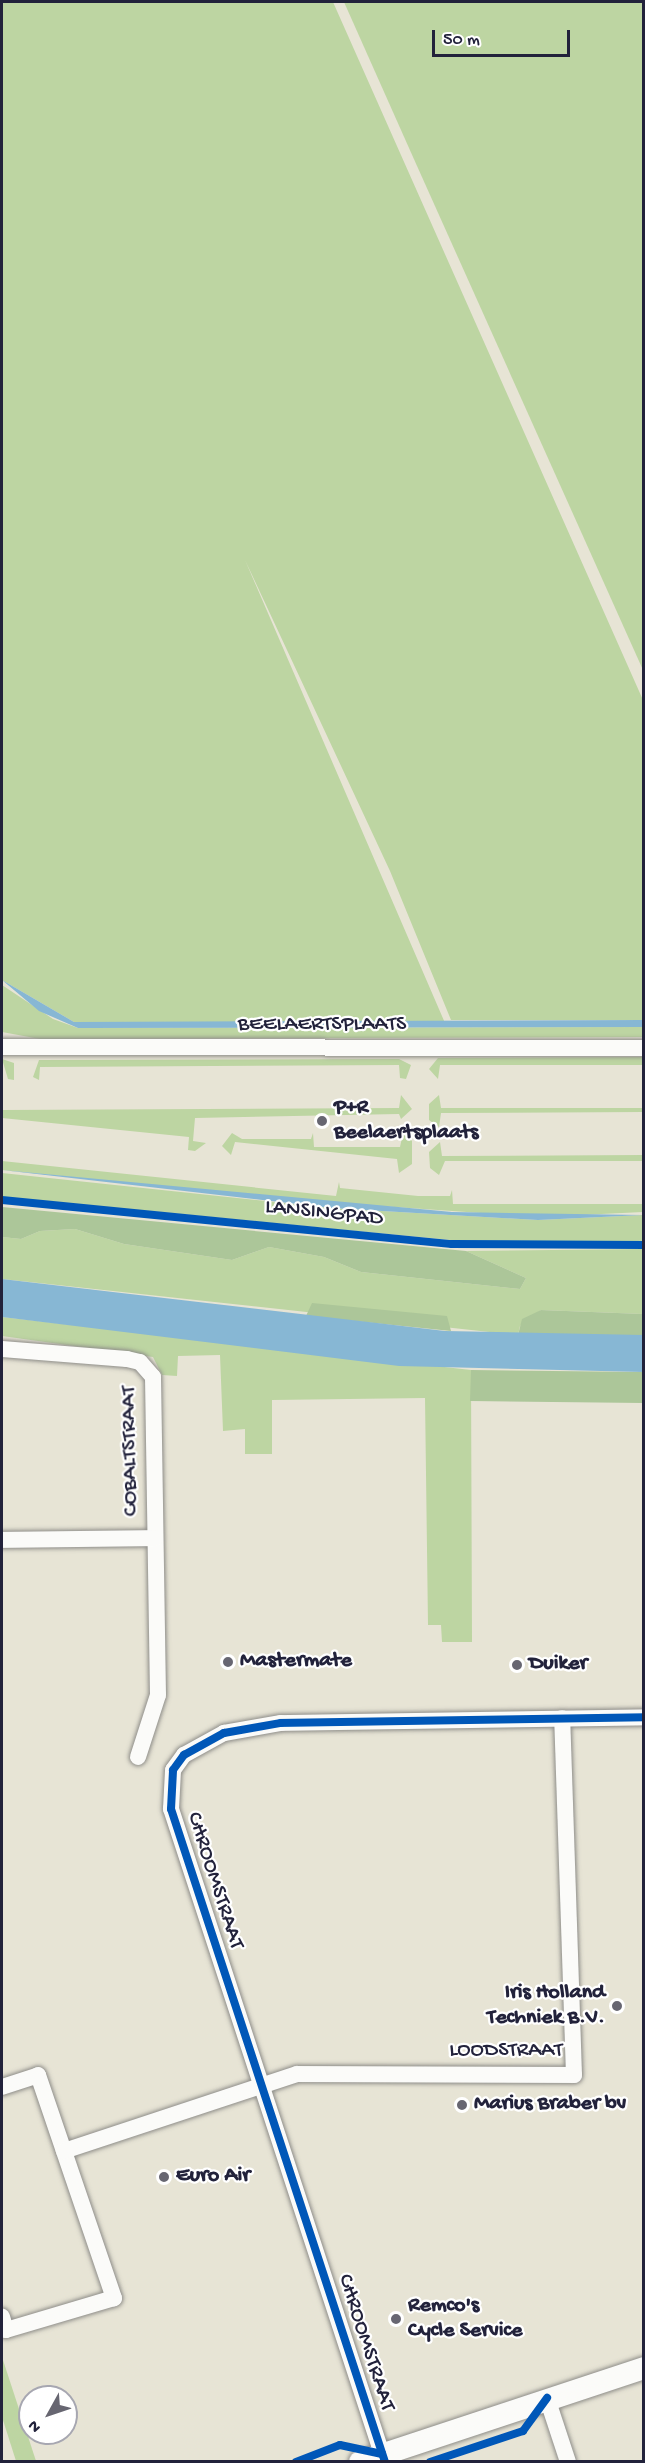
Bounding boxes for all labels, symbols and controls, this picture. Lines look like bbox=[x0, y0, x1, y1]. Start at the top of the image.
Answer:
scale bar bbox=[435, 18, 573, 56]
text: 50 m bbox=[443, 30, 480, 51]
street label: BEELAERTSPLAATS bbox=[238, 1013, 406, 1039]
place label: P+R Beelaertsplaats bbox=[334, 1095, 478, 1146]
marker: P+R Beelaertsplaats bbox=[315, 1114, 329, 1128]
street label: LANSINGPAD bbox=[264, 1195, 384, 1233]
street label: COBALTSTRAAT bbox=[117, 1386, 145, 1516]
place label: Mastermate bbox=[240, 1649, 352, 1675]
place label: Duiker bbox=[529, 1652, 587, 1678]
marker: Mastermate bbox=[221, 1655, 235, 1669]
marker: Duiker bbox=[510, 1658, 524, 1672]
street label: CHROOMSTRAAT bbox=[179, 1809, 249, 1953]
place label: Iris Holland Techniek B.V. bbox=[487, 1980, 605, 2032]
marker: Iris Holland Techniek B.V. bbox=[610, 1999, 624, 2013]
street label: LOODSTRAAT bbox=[449, 2039, 563, 2065]
place label: Marius Braber bv bbox=[474, 2092, 626, 2118]
marker: Marius Braber bv bbox=[455, 2098, 469, 2112]
place label: Euro Air bbox=[176, 2164, 250, 2190]
marker: Euro Air bbox=[157, 2170, 171, 2184]
street label: CHROOMSTRAAT bbox=[330, 2271, 400, 2415]
place label: Remco's Cycle Service bbox=[408, 2293, 522, 2344]
marker: Remco's Cycle Service bbox=[389, 2312, 403, 2326]
north arrow bbox=[18, 2385, 78, 2445]
text: N bbox=[25, 2416, 46, 2436]

